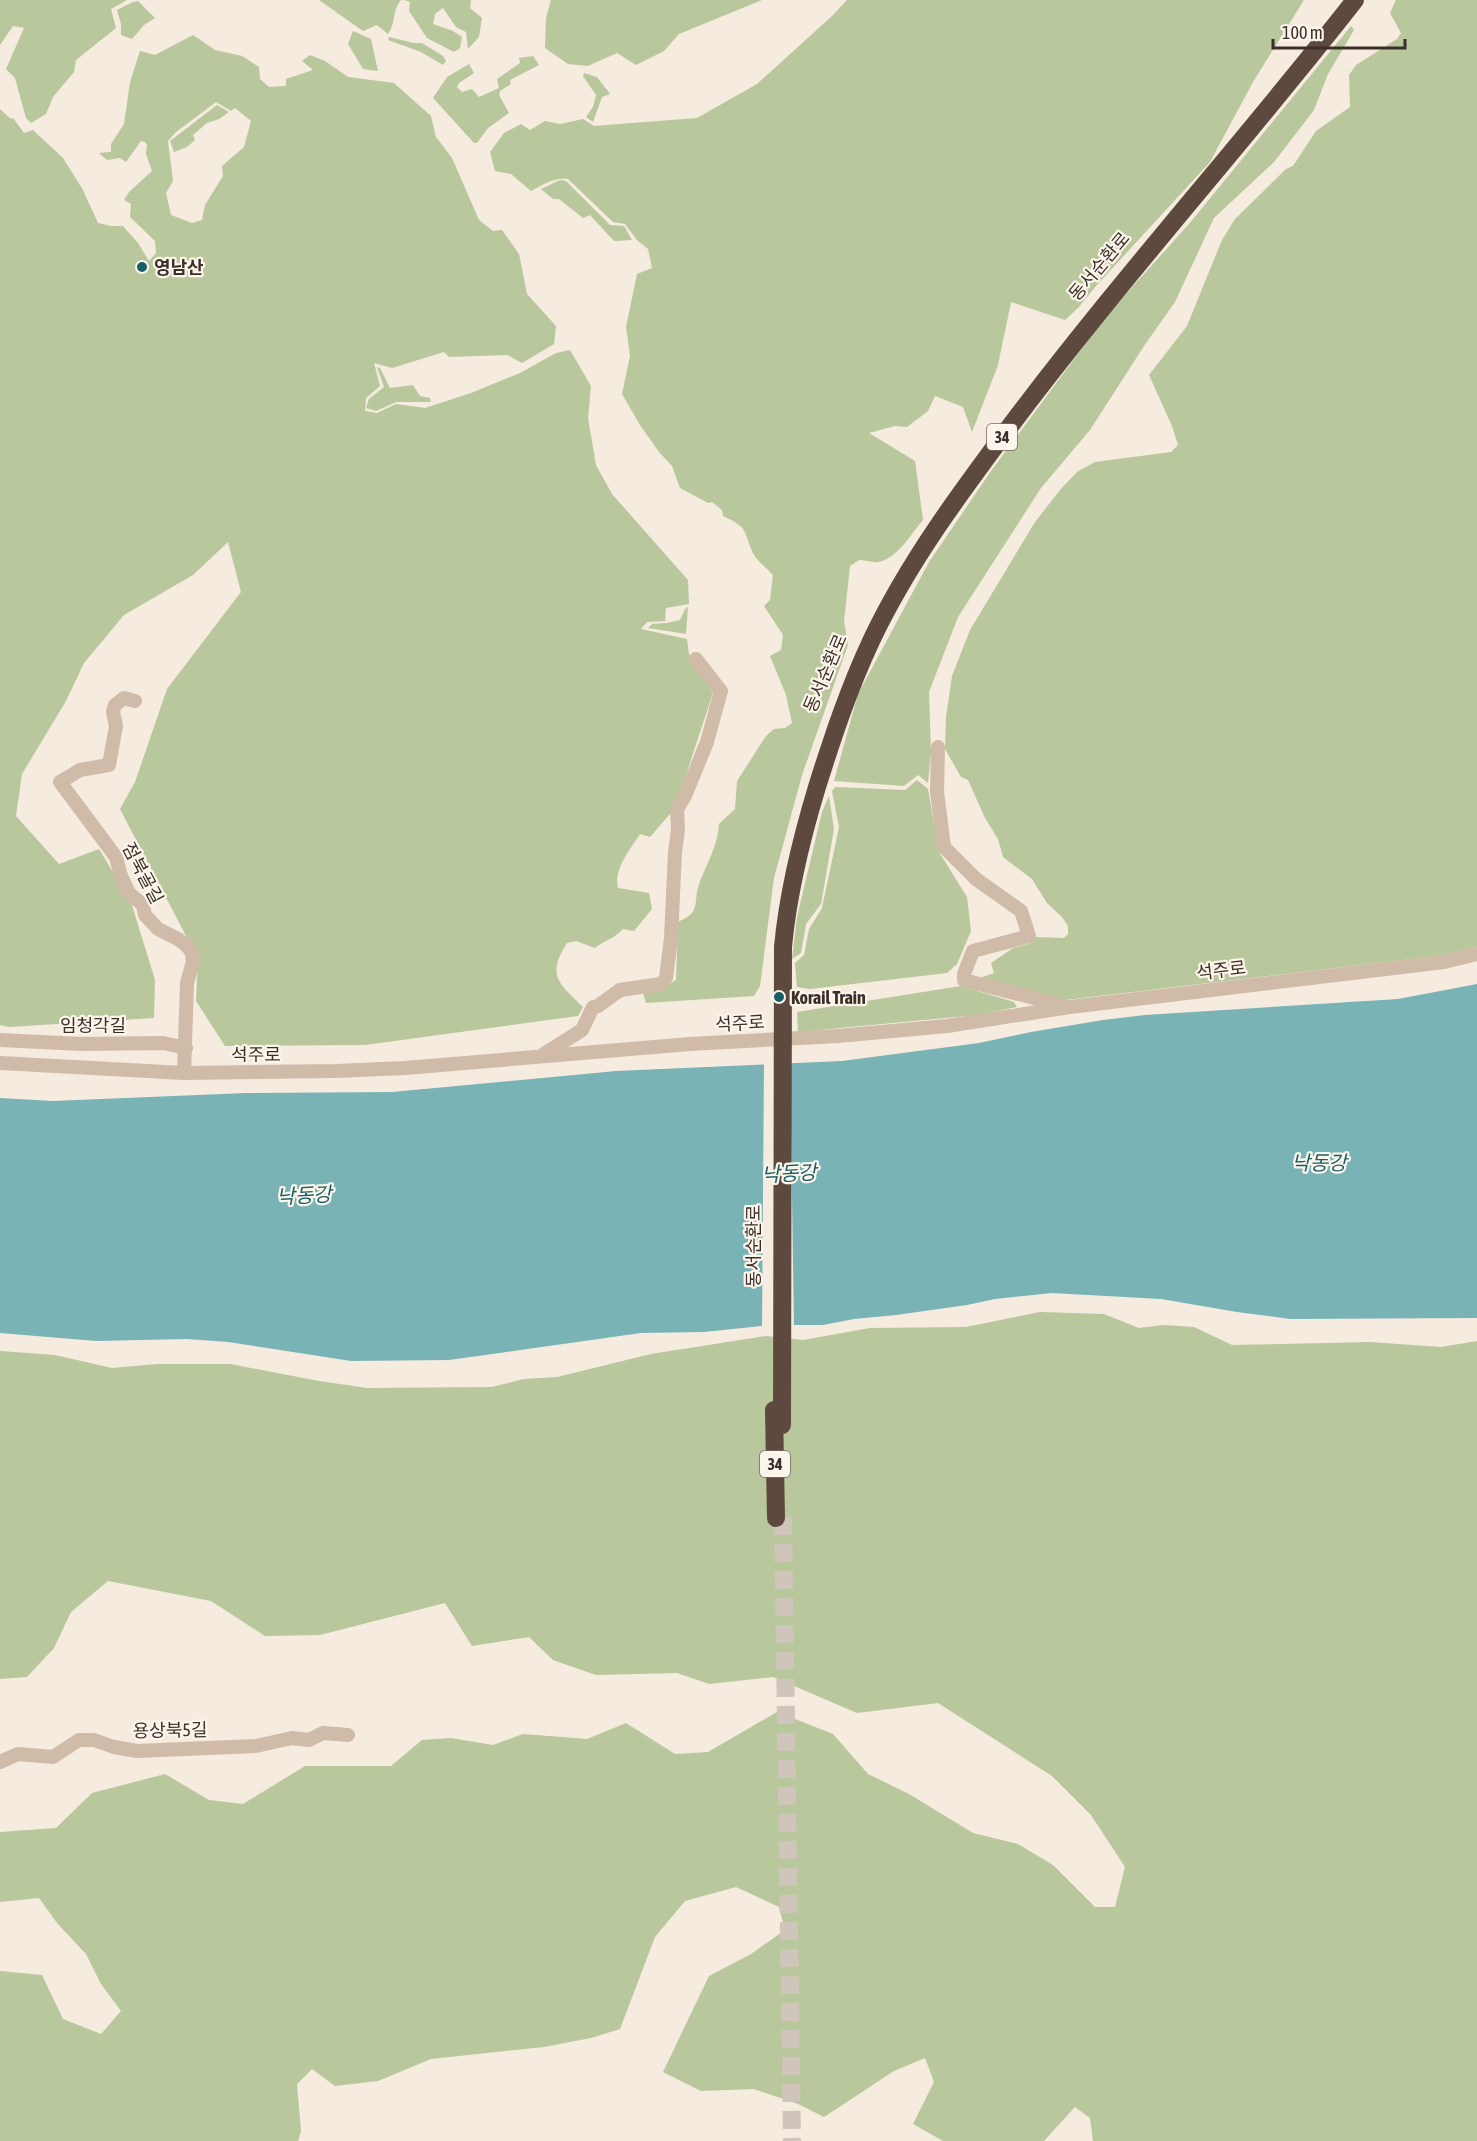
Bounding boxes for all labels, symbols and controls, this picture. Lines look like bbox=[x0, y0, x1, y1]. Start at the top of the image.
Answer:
scale bar bbox=[1273, 12, 1405, 50]
text: 100 m bbox=[1282, 22, 1323, 43]
street label: 동서순환로 bbox=[1064, 228, 1134, 304]
place label: 영남산 bbox=[154, 257, 204, 278]
marker: 영남산 bbox=[135, 260, 149, 274]
road number: 34 bbox=[987, 424, 1017, 450]
street label: 동서순환로 bbox=[799, 631, 851, 715]
street label: 점북골길 bbox=[118, 839, 168, 907]
street label: 석주로 bbox=[1195, 957, 1247, 983]
place label: Korail Train bbox=[791, 987, 866, 1008]
marker: Korail Train bbox=[772, 990, 786, 1004]
street label: 석주로 bbox=[715, 1011, 765, 1035]
street label: 임청각길 bbox=[60, 1015, 126, 1036]
street label: 석주로 bbox=[231, 1044, 281, 1065]
water label: 낙동강 bbox=[1291, 1151, 1349, 1174]
water label: 낙동강 bbox=[761, 1160, 820, 1186]
water label: 낙동강 bbox=[276, 1182, 335, 1208]
street label: 동서순환로 bbox=[743, 1205, 764, 1287]
road number: 34 bbox=[760, 1451, 790, 1477]
street label: 용상북5길 bbox=[132, 1719, 208, 1741]

